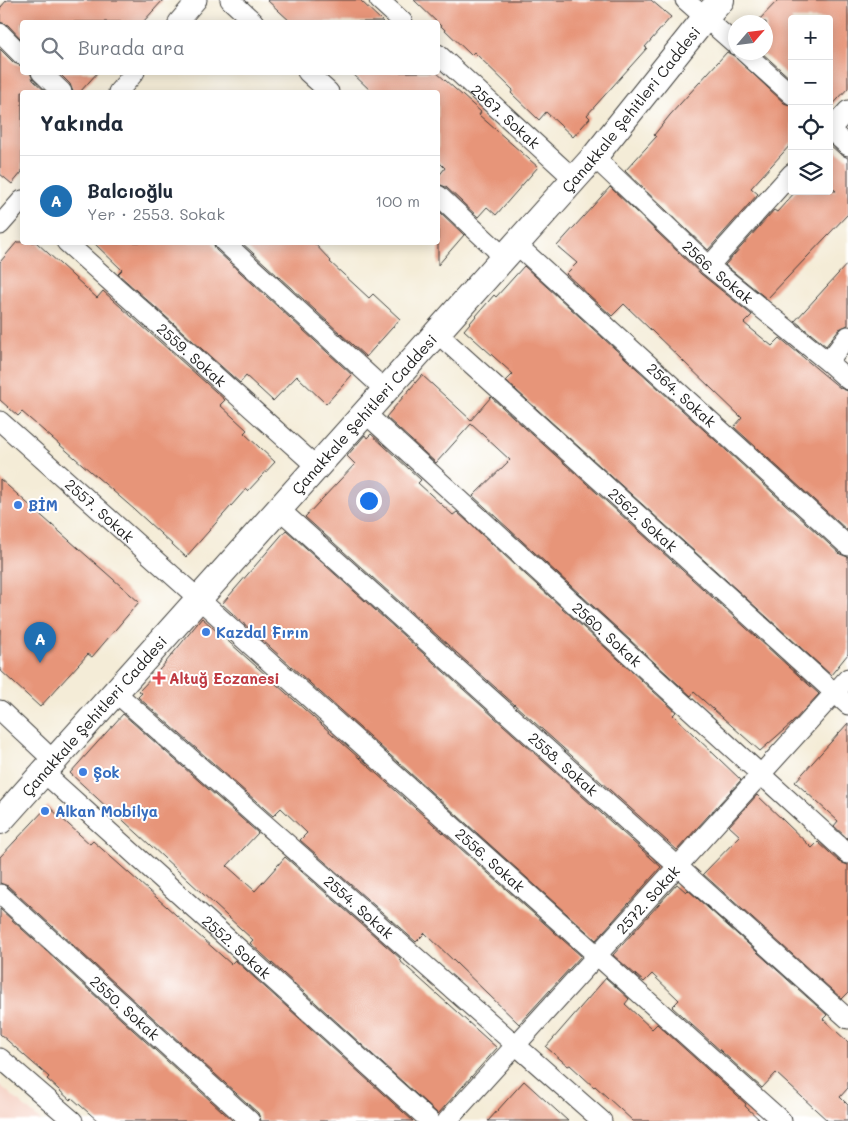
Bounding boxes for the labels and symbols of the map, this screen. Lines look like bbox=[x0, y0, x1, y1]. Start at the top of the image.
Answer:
north arrow bbox=[728, 15, 773, 60]
street label: Çanakkale Şehitleri Caddesi bbox=[557, 22, 704, 197]
street label: 2567. Sokak bbox=[467, 80, 544, 153]
street label: 2566. Sokak bbox=[678, 236, 757, 308]
street label: 2559. Sokak bbox=[153, 318, 231, 391]
street label: Çanakkale Şehitleri Caddesi bbox=[287, 330, 441, 498]
street label: 2564. Sokak bbox=[643, 358, 721, 431]
street label: 2557. Sokak bbox=[61, 474, 139, 547]
street label: 2562. Sokak bbox=[604, 483, 682, 556]
your location bbox=[356, 488, 382, 514]
place label: BİM bbox=[28, 495, 58, 515]
marker: BİM bbox=[12, 499, 24, 511]
street label: 2560. Sokak bbox=[568, 597, 646, 671]
pin: A bbox=[24, 622, 56, 663]
place label: Kazdal Fırın bbox=[216, 622, 308, 642]
marker: Kazdal Fırın bbox=[200, 626, 212, 638]
street label: Çanakkale Şehitleri Caddesi bbox=[17, 631, 171, 800]
place label: Altuğ Eczanesi bbox=[169, 668, 280, 688]
marker: Altuğ Eczanesi bbox=[153, 672, 165, 684]
street label: 2558. Sokak bbox=[524, 728, 602, 800]
place label: Şok bbox=[93, 762, 120, 782]
marker: Şok bbox=[77, 766, 89, 778]
place label: Alkan Mobilya bbox=[55, 801, 158, 821]
marker: Alkan Mobilya bbox=[39, 805, 51, 817]
street label: 2556. Sokak bbox=[451, 823, 529, 896]
street label: 2572. Sokak bbox=[611, 861, 684, 938]
street label: 2554. Sokak bbox=[320, 871, 398, 943]
street label: 2552. Sokak bbox=[198, 911, 276, 983]
street label: 2550. Sokak bbox=[86, 971, 164, 1044]

